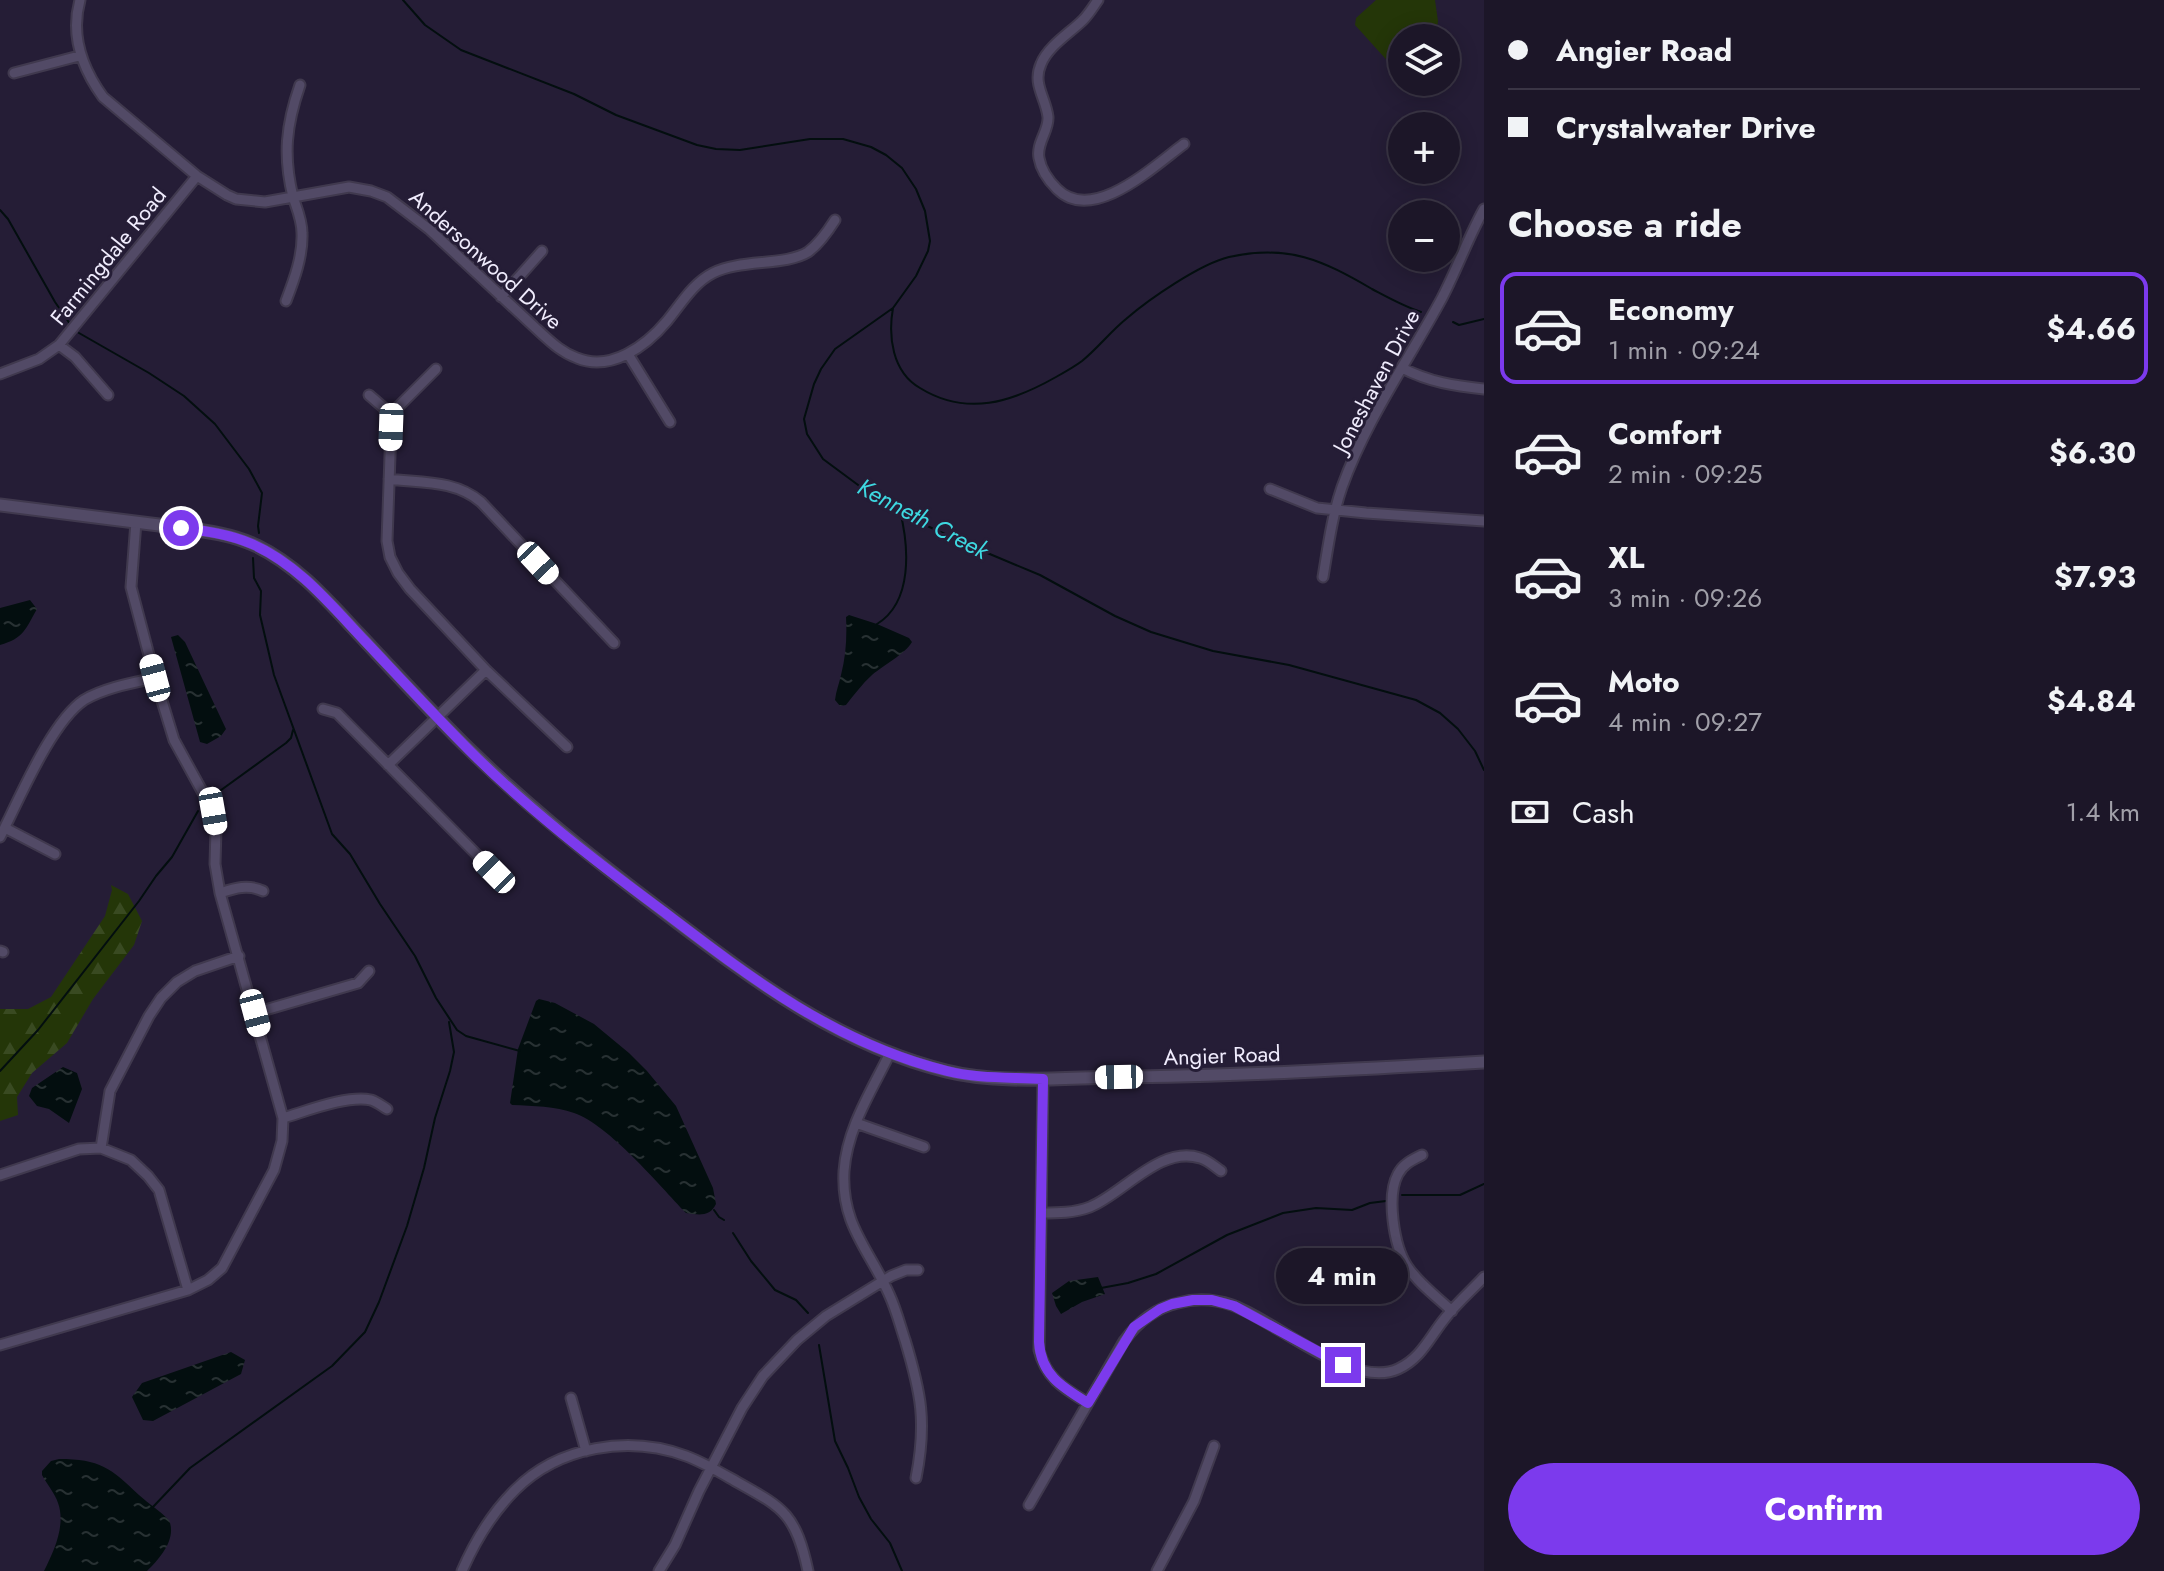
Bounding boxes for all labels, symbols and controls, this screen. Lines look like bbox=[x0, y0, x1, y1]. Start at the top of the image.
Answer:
map controls bbox=[1388, 24, 1460, 272]
button: layers bbox=[1388, 24, 1460, 96]
text: Angier Road bbox=[1556, 29, 1732, 72]
text: Crystalwater Drive bbox=[1556, 106, 1816, 149]
button: + bbox=[1388, 112, 1460, 184]
street label: Farmingdale Road bbox=[42, 180, 174, 332]
street label: Andersonwood Drive bbox=[402, 181, 570, 337]
text: Choose a ride bbox=[1508, 198, 1742, 250]
button: − bbox=[1388, 200, 1460, 272]
text: Economy bbox=[1608, 288, 1734, 331]
icon: car bbox=[1512, 292, 1584, 364]
street label: Joneshaven Drive bbox=[1323, 303, 1427, 461]
text: $4.66 bbox=[2047, 307, 2136, 350]
text: 1 min · 09:24 bbox=[1608, 331, 1760, 369]
car bbox=[378, 403, 404, 451]
text: Comfort bbox=[1608, 412, 1721, 455]
icon: car bbox=[1512, 416, 1584, 488]
text: $6.30 bbox=[2049, 431, 2136, 474]
text: 2 min · 09:25 bbox=[1608, 455, 1763, 493]
water label: Kenneth Creek bbox=[852, 469, 996, 569]
route start bbox=[163, 510, 199, 546]
text: XL bbox=[1608, 536, 1644, 579]
car bbox=[513, 537, 563, 589]
icon: car bbox=[1512, 540, 1584, 612]
text: $7.93 bbox=[2054, 555, 2136, 598]
text: 3 min · 09:26 bbox=[1608, 579, 1762, 617]
car bbox=[137, 652, 173, 704]
text: Moto bbox=[1608, 660, 1680, 703]
icon: car bbox=[1512, 664, 1584, 736]
text: $4.84 bbox=[2047, 679, 2136, 722]
text: 4 min · 09:27 bbox=[1608, 703, 1762, 741]
car bbox=[197, 785, 229, 837]
icon: cash bbox=[1508, 790, 1552, 834]
text: Cash bbox=[1572, 791, 1635, 834]
text: 1.4 km bbox=[2066, 793, 2140, 831]
car bbox=[469, 847, 519, 897]
car bbox=[237, 987, 273, 1039]
street label: Angier Road bbox=[1163, 1037, 1281, 1073]
car bbox=[1095, 1065, 1143, 1089]
callout: 4 min bbox=[1277, 1249, 1409, 1305]
text: 4 min bbox=[1307, 1257, 1377, 1295]
route end bbox=[1325, 1347, 1361, 1383]
button: Confirm bbox=[1508, 1463, 2140, 1555]

